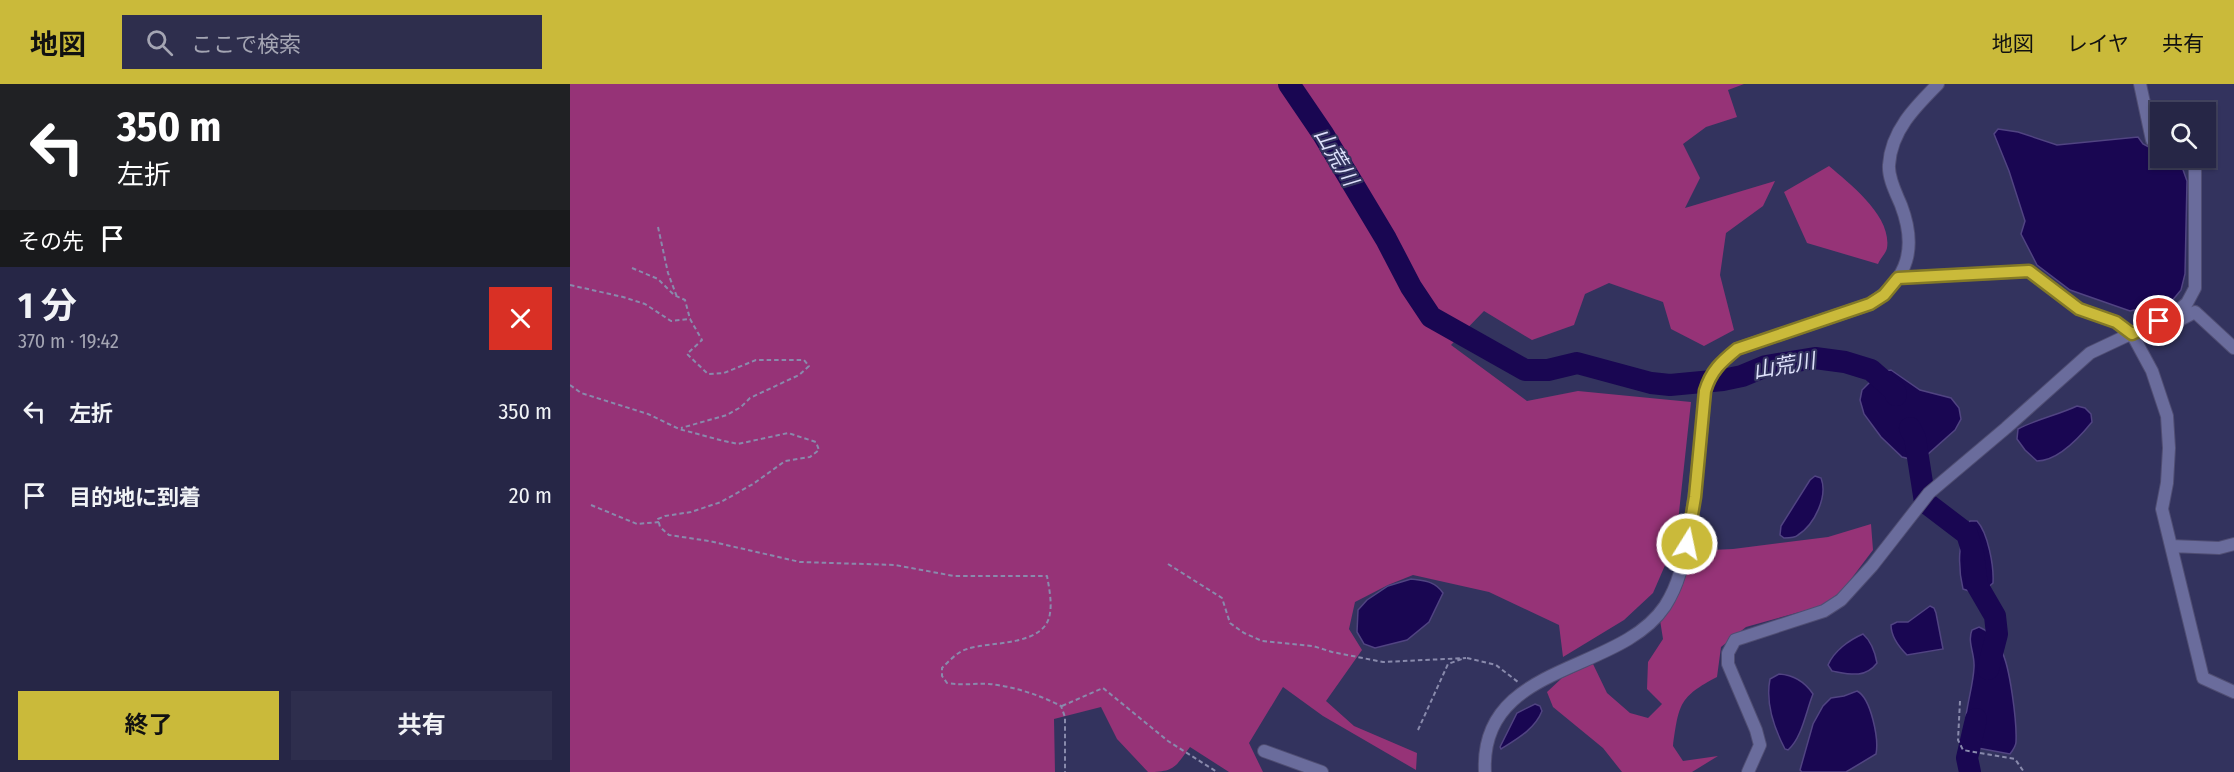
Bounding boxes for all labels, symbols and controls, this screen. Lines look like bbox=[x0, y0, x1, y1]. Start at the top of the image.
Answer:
search box bbox=[122, 15, 542, 69]
icon: search bbox=[143, 26, 176, 59]
text: 地図 bbox=[30, 28, 86, 61]
text: ここで検索 bbox=[191, 31, 301, 58]
text: 地図 bbox=[1992, 31, 2034, 57]
text: レイヤ bbox=[2067, 31, 2129, 57]
text: 共有 bbox=[2162, 31, 2204, 57]
text: 350 m bbox=[117, 102, 221, 152]
map controls bbox=[2150, 102, 2216, 168]
button: search bbox=[2150, 102, 2216, 168]
icon: left bbox=[18, 108, 96, 186]
water label: 山荒川 bbox=[1309, 123, 1364, 192]
text: 左折 bbox=[117, 159, 171, 191]
icon: arrive bbox=[96, 222, 129, 255]
text: その先 bbox=[18, 228, 84, 255]
text: 1 分 bbox=[18, 284, 77, 328]
button: close bbox=[489, 287, 552, 350]
pin bbox=[2133, 295, 2184, 346]
icon: arrive bbox=[2142, 304, 2175, 337]
text: 370 m · 19:42 bbox=[18, 329, 119, 353]
water label: 山荒川 bbox=[1751, 347, 1819, 384]
icon: left bbox=[18, 395, 51, 428]
text: 350 m bbox=[498, 398, 552, 425]
text: 左折 bbox=[69, 400, 113, 427]
icon: arrive bbox=[18, 479, 51, 512]
text: 20 m bbox=[509, 482, 552, 509]
text: 目的地に到着 bbox=[69, 484, 201, 511]
position arrow bbox=[1655, 512, 1719, 576]
button: 終了 bbox=[18, 691, 279, 760]
button: 共有 bbox=[291, 691, 552, 760]

